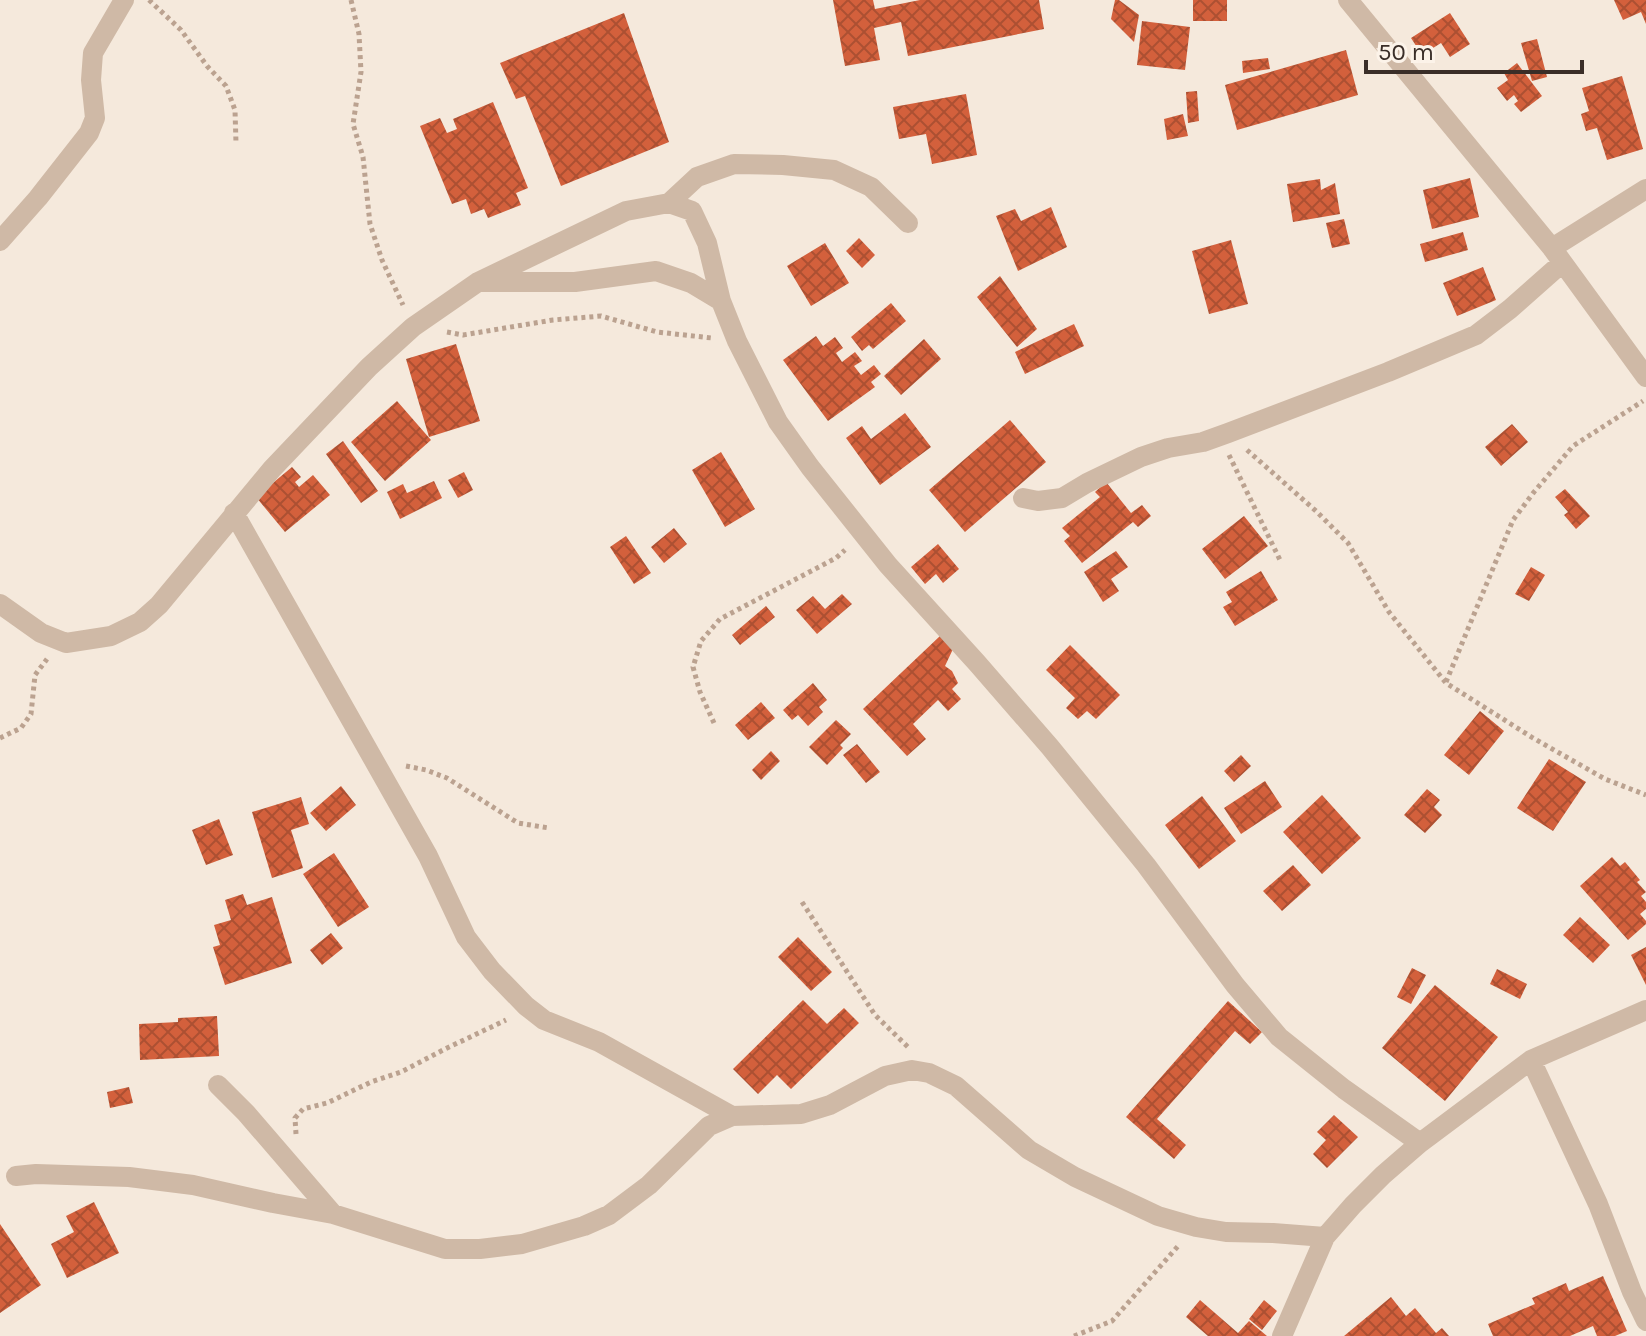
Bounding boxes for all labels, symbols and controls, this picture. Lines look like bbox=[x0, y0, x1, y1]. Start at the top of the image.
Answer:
scale bar bbox=[1366, 24, 1582, 74]
text: 50 m bbox=[1378, 38, 1434, 66]

